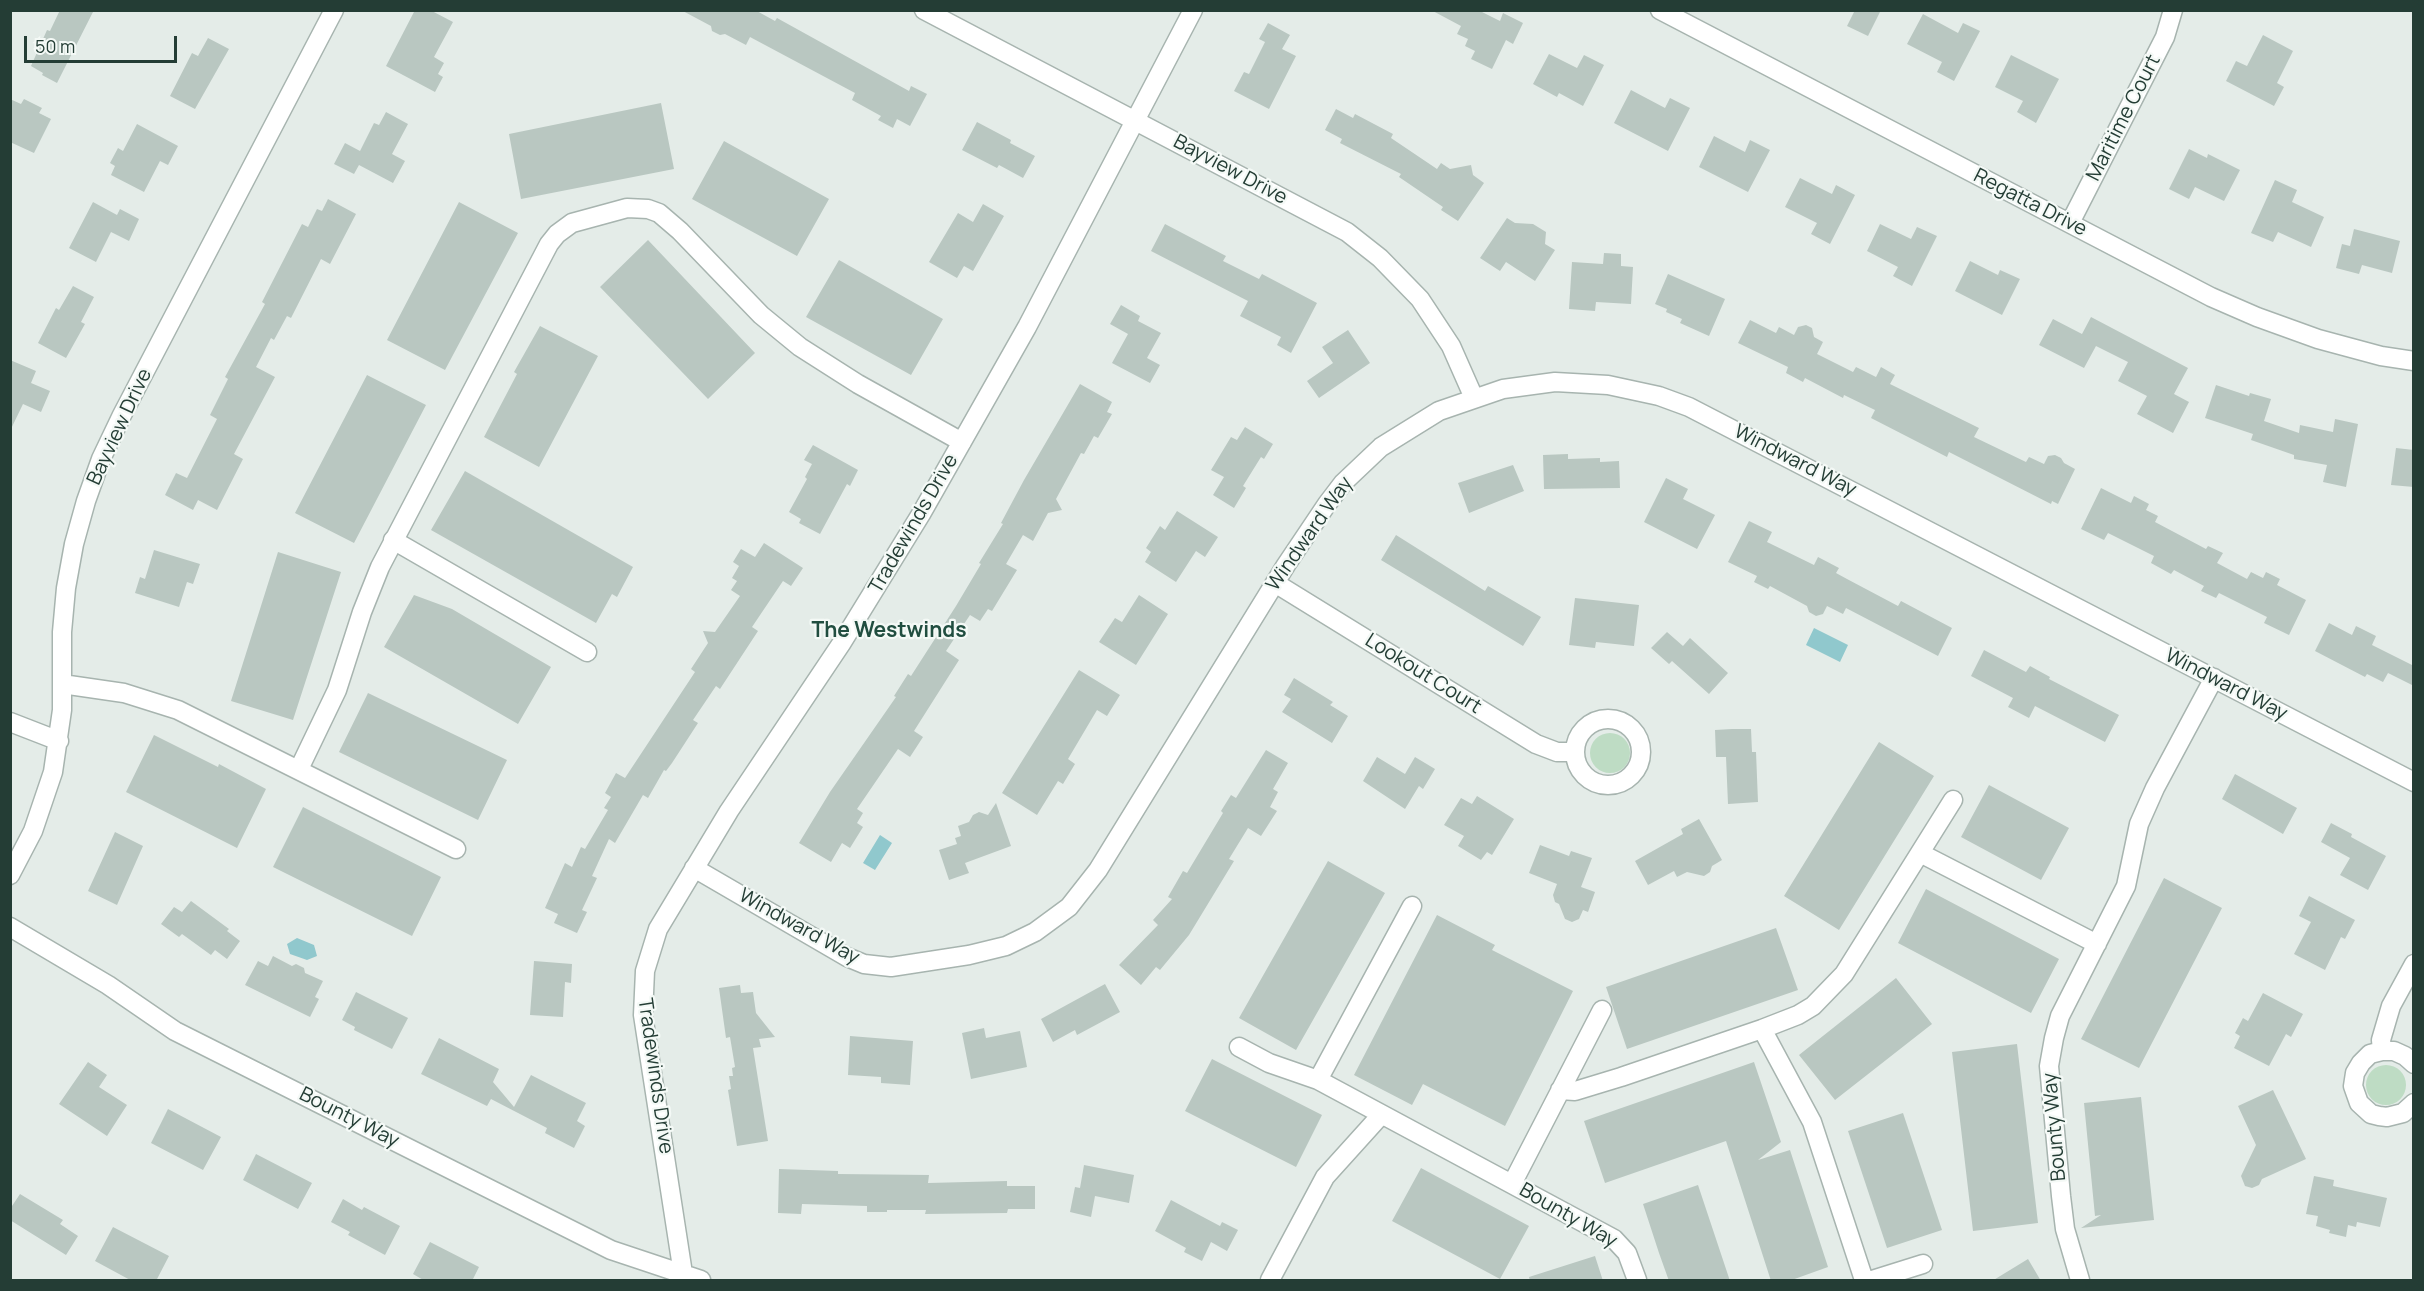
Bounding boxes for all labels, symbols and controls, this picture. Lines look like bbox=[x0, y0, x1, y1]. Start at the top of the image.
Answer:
scale bar bbox=[27, 24, 180, 62]
text: 50 m bbox=[35, 34, 75, 58]
street label: Maritime Court bbox=[2082, 51, 2166, 185]
street label: Bayview Drive bbox=[1169, 130, 1291, 210]
street label: Regatta Drive bbox=[1969, 164, 2091, 242]
street label: Bayview Drive bbox=[83, 365, 157, 489]
street label: Windward Way bbox=[1730, 420, 1860, 502]
street label: Tradewinds Drive bbox=[864, 450, 964, 598]
street label: Windward Way bbox=[1262, 472, 1358, 596]
district label: The Westwinds bbox=[811, 618, 967, 644]
street label: Lookout Court bbox=[1360, 629, 1486, 719]
street label: Windward Way bbox=[2161, 644, 2291, 726]
street label: Windward Way bbox=[734, 884, 864, 970]
street label: Tradewinds Drive bbox=[632, 997, 678, 1155]
street label: Bounty Way bbox=[2038, 1072, 2072, 1182]
street label: Bounty Way bbox=[295, 1083, 403, 1153]
street label: Bounty Way bbox=[1515, 1178, 1621, 1254]

